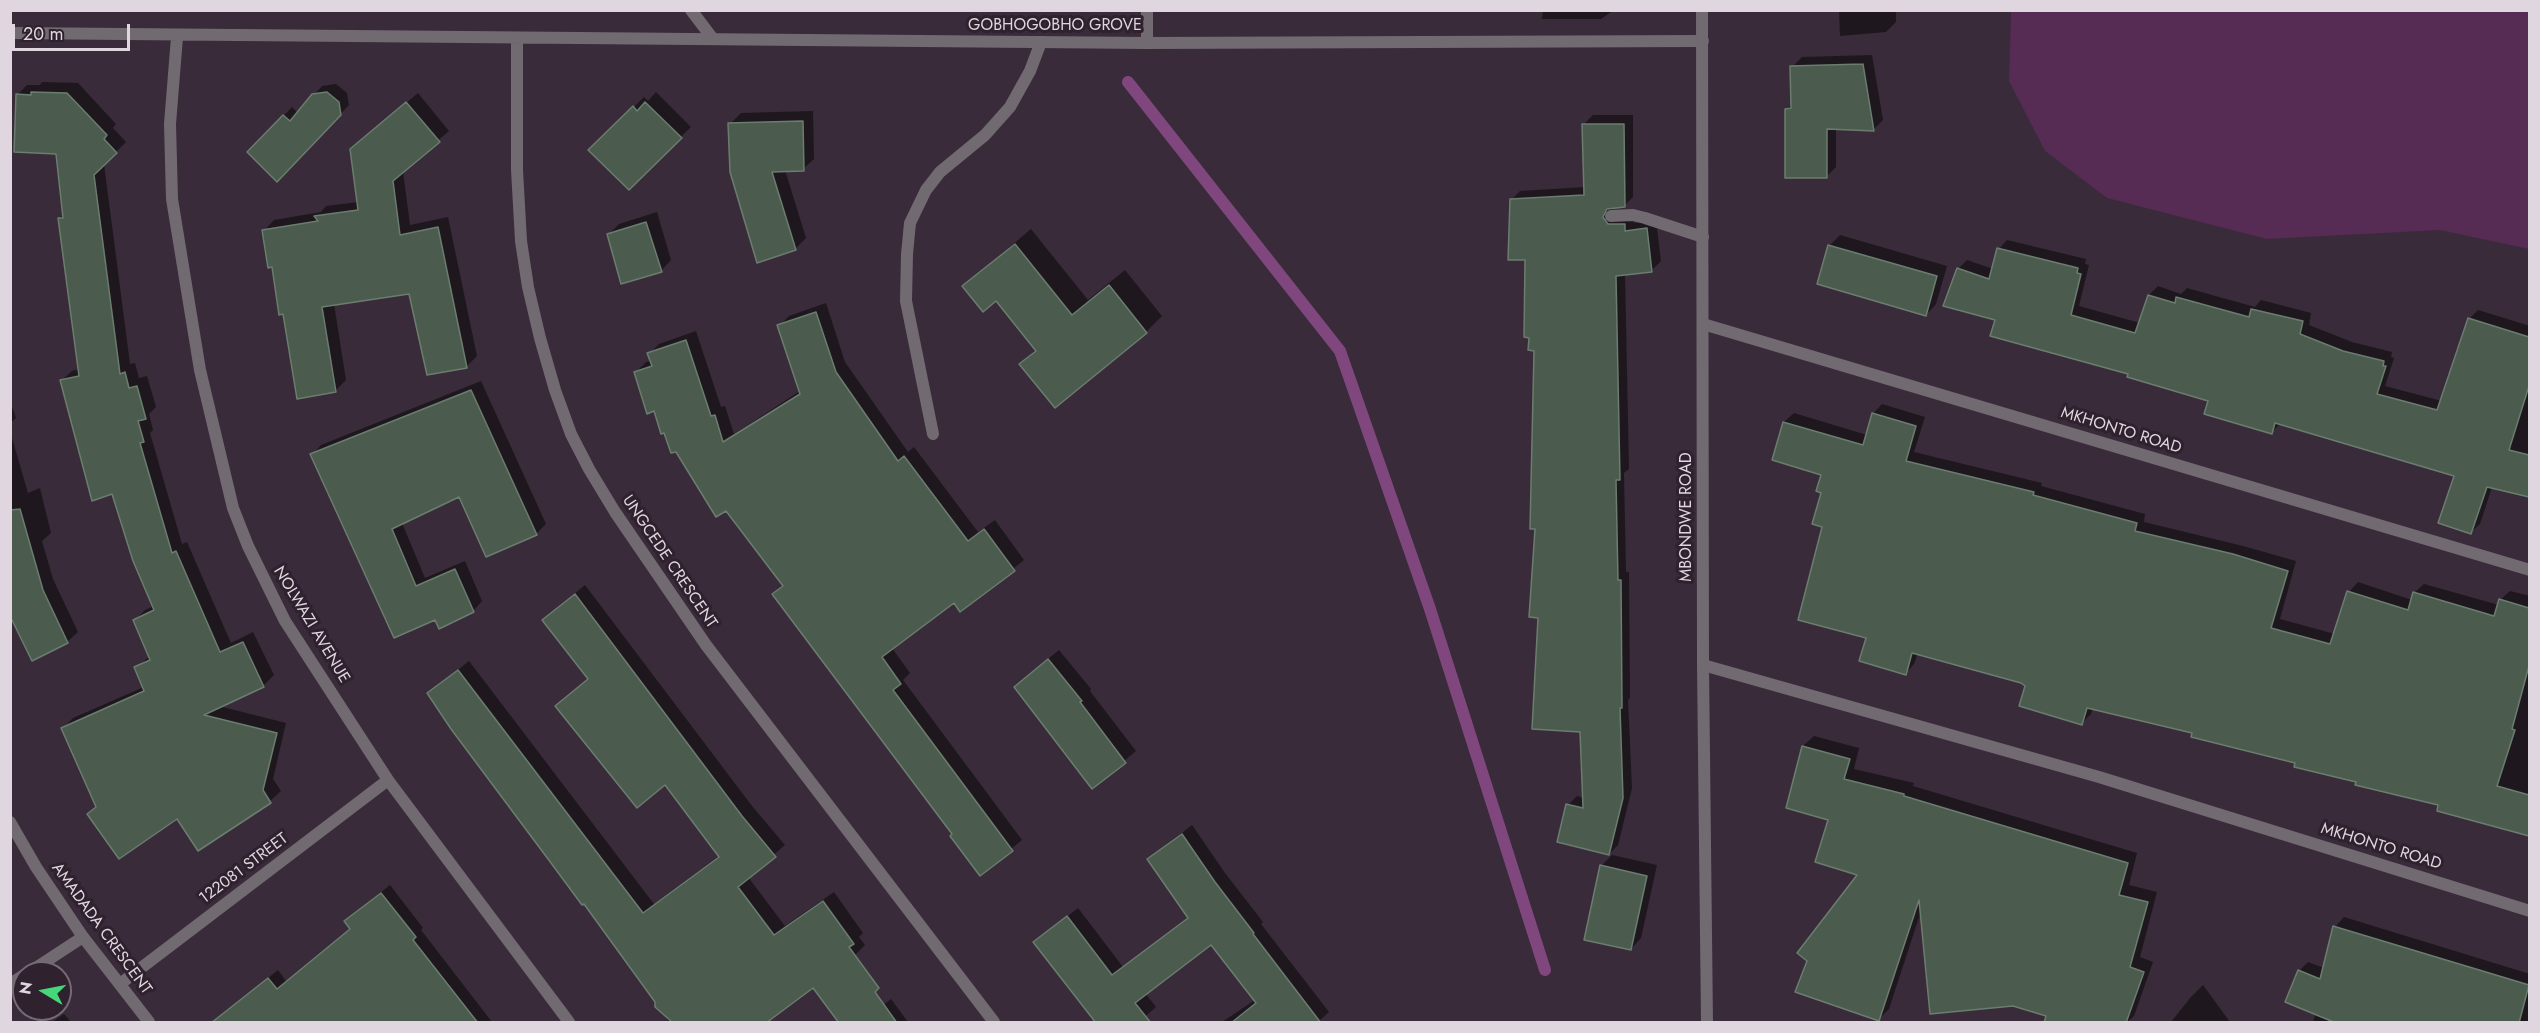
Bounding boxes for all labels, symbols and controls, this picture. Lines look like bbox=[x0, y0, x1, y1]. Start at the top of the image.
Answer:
scale bar bbox=[15, 12, 134, 50]
street label: GOBHOGOBHO GROVE bbox=[968, 16, 1142, 36]
text: 20 m bbox=[23, 21, 63, 47]
street label: MKHONTO ROAD bbox=[2058, 404, 2184, 458]
street label: MBONDWE ROAD bbox=[1677, 452, 1697, 582]
street label: UNGCEDE CRESCENT bbox=[617, 492, 721, 632]
street label: NOLWAZI AVENUE bbox=[269, 563, 353, 687]
street label: MKHONTO ROAD bbox=[2318, 820, 2444, 874]
street label: 122081 STREET bbox=[196, 829, 292, 909]
street label: AMADADA CRESCENT bbox=[47, 859, 155, 999]
north arrow bbox=[12, 961, 72, 1021]
text: N bbox=[13, 980, 38, 996]

